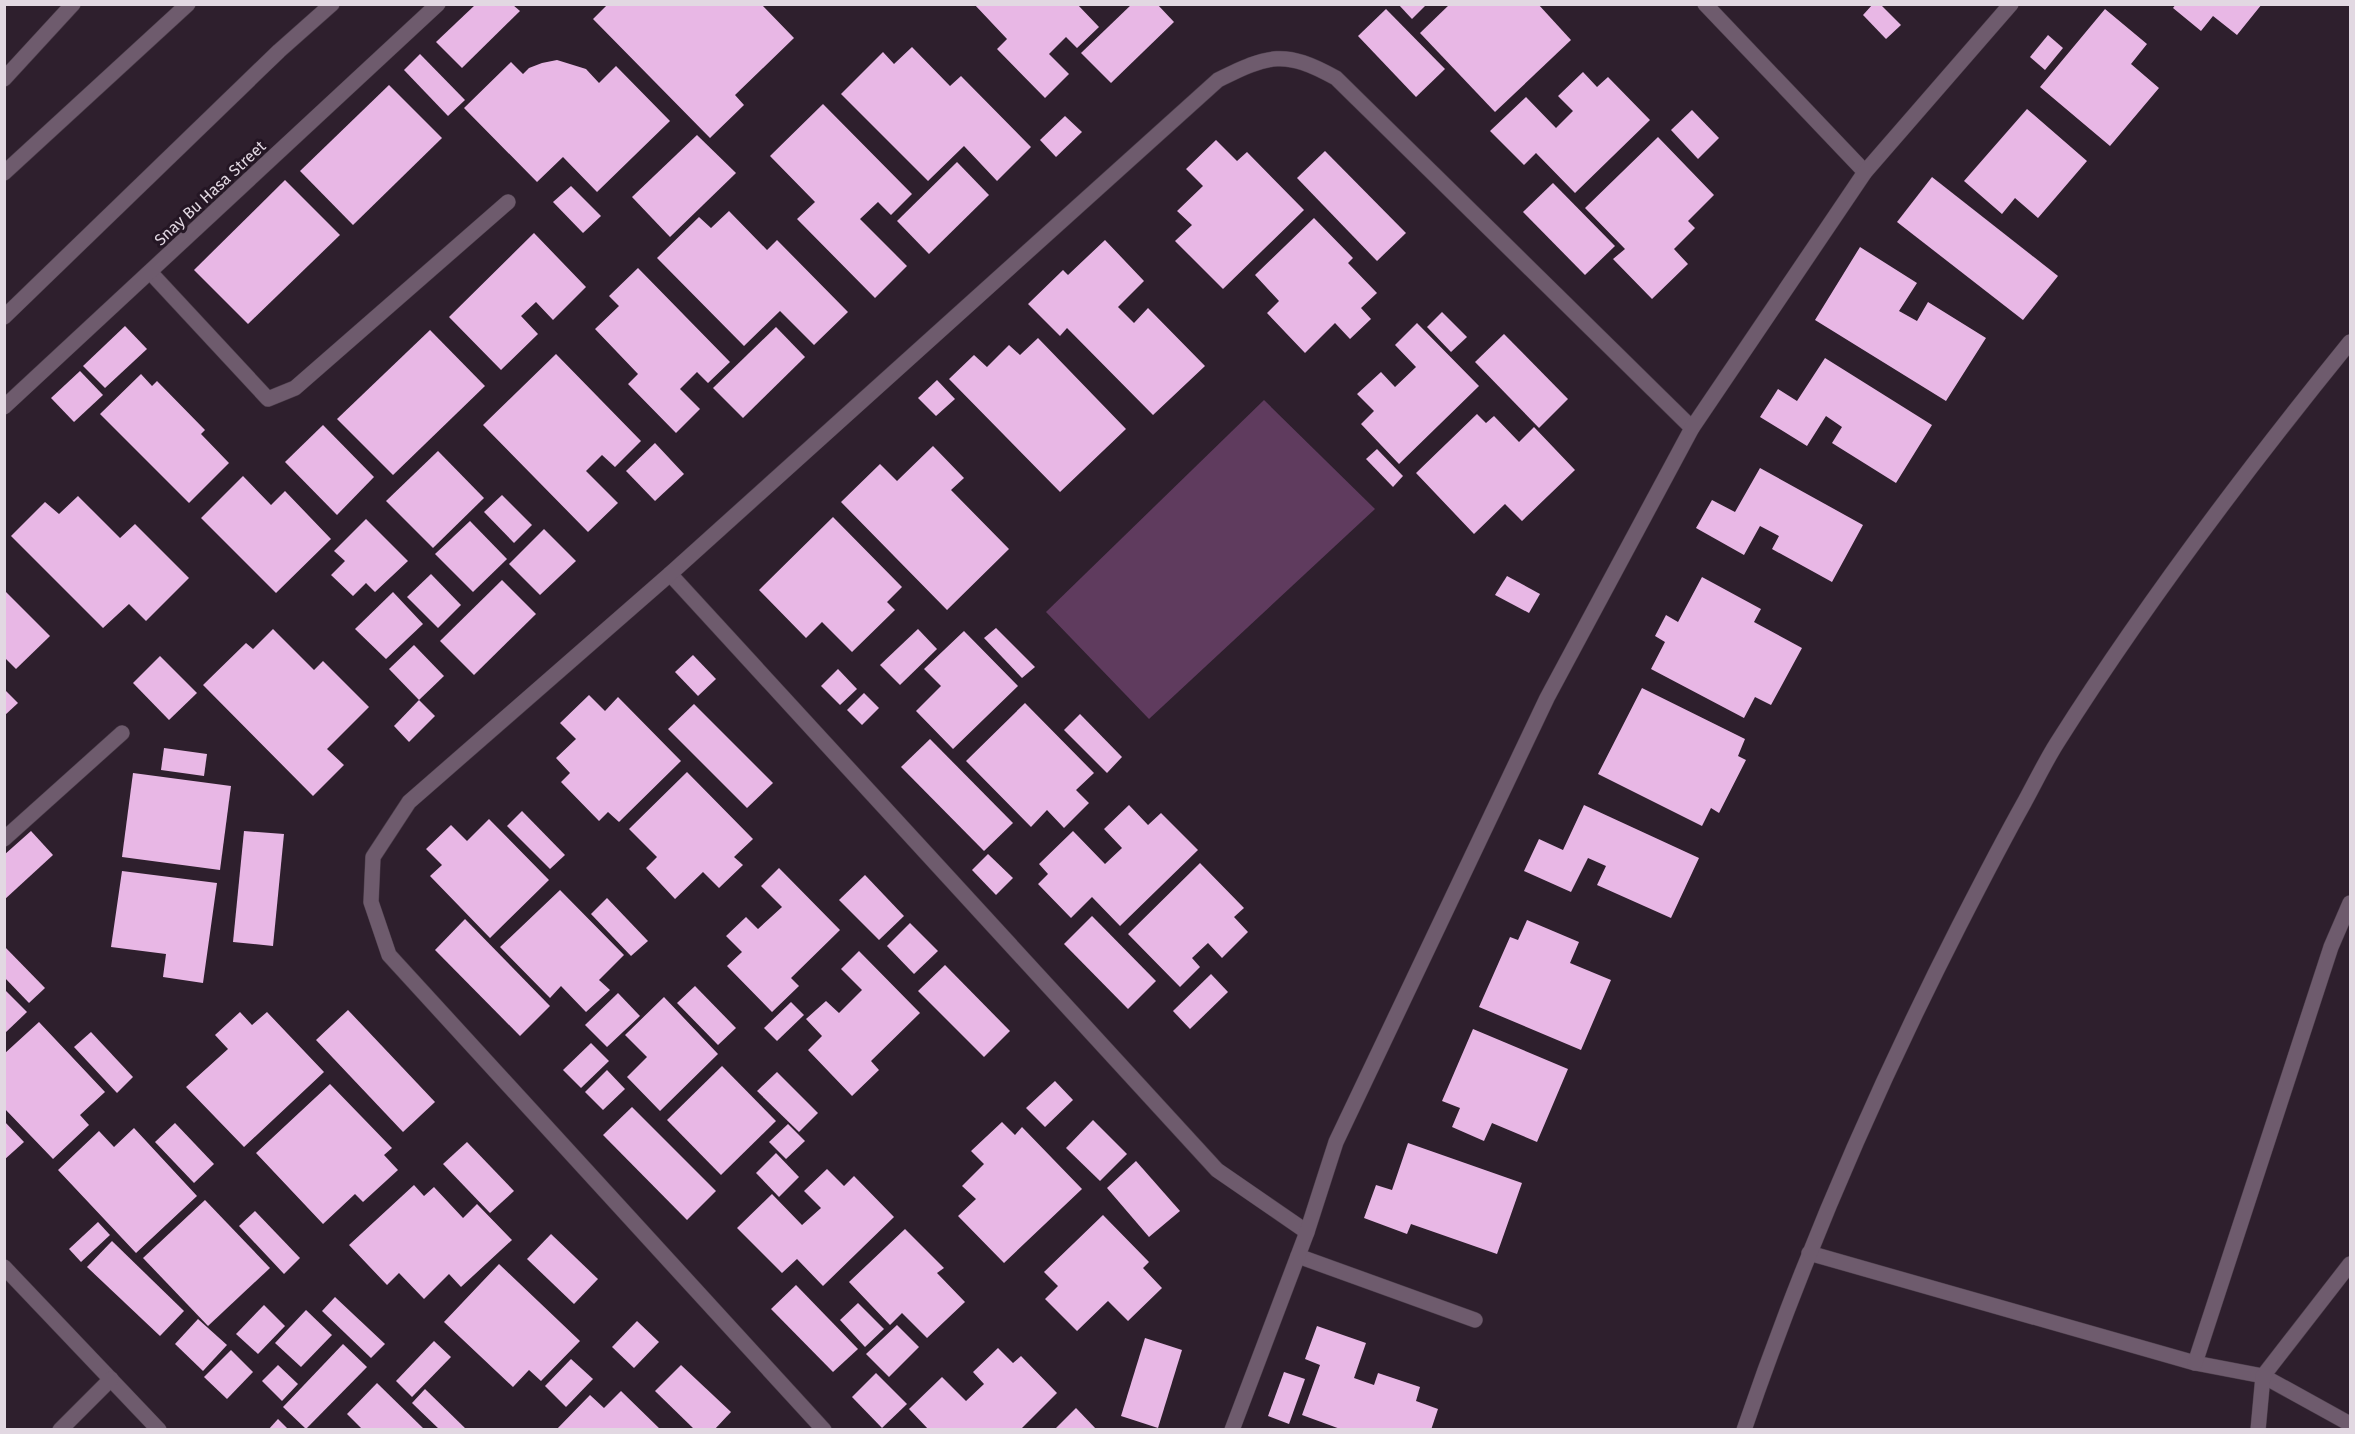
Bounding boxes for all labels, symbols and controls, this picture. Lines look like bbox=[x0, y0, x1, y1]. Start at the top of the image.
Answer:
street label: Snay Bu Hasa Street bbox=[150, 136, 270, 249]

